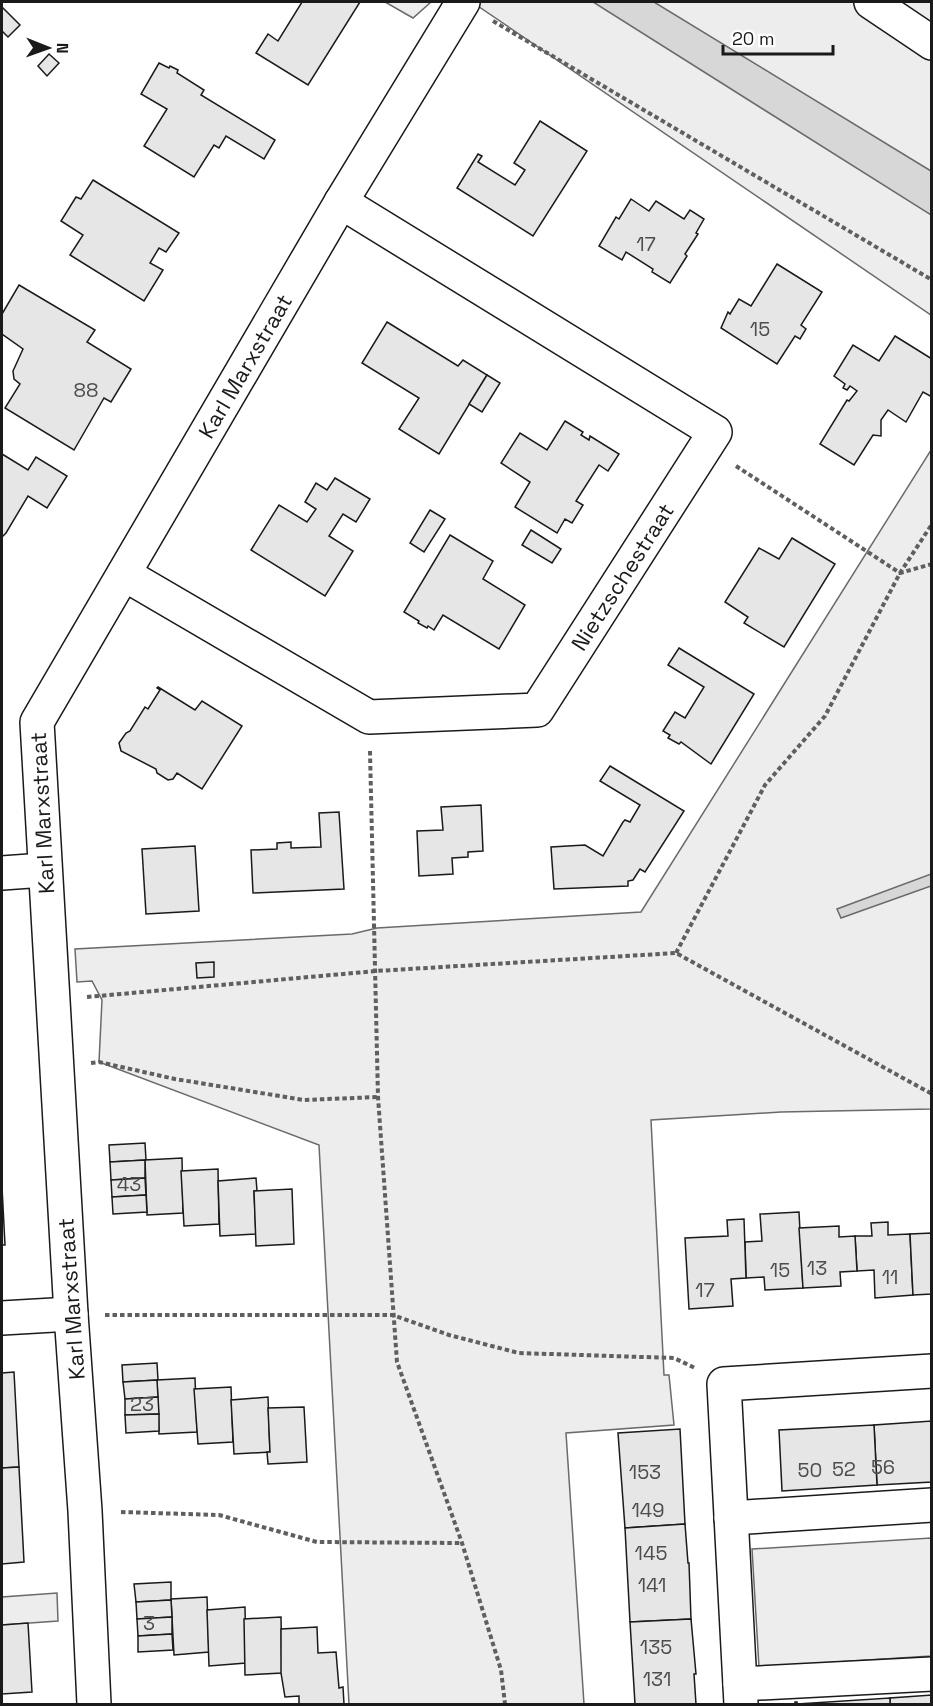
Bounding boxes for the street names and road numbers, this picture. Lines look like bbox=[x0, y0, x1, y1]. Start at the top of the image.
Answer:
street label: Karl Marxstraat bbox=[192, 289, 298, 443]
street label: Nietzschestraat bbox=[565, 498, 680, 656]
street label: Karl Marxstraat bbox=[24, 731, 60, 895]
street label: Karl Marxstraat bbox=[51, 1217, 91, 1381]

